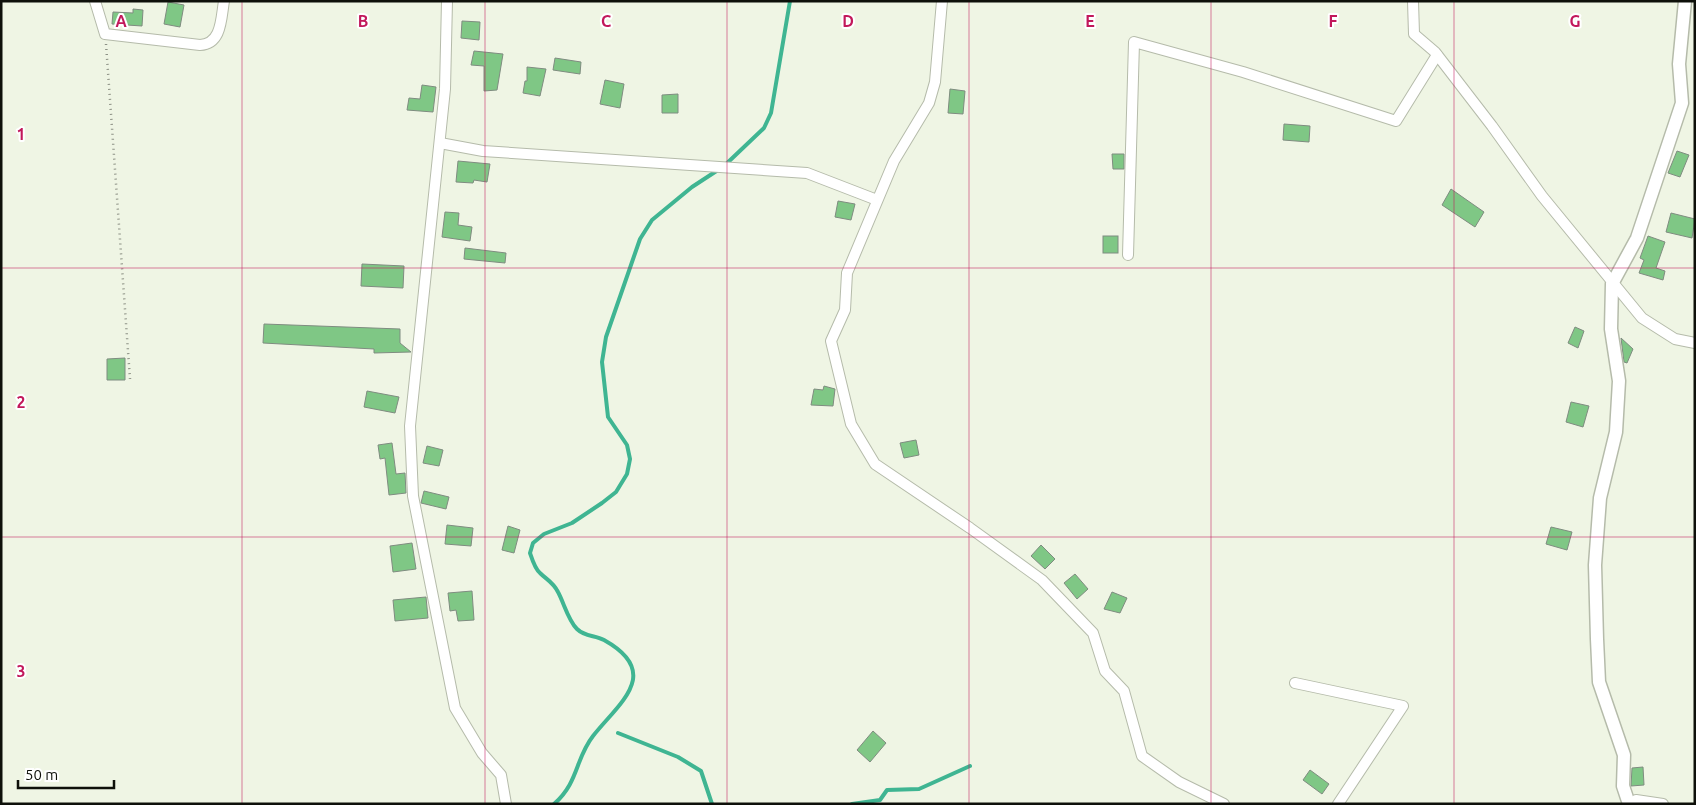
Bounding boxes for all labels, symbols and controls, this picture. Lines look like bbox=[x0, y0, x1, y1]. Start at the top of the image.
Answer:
text: A bbox=[115, 12, 127, 30]
text: B bbox=[358, 12, 368, 30]
text: C bbox=[601, 12, 611, 30]
text: D bbox=[842, 12, 854, 30]
text: E bbox=[1085, 12, 1095, 30]
text: F bbox=[1329, 12, 1338, 30]
text: G bbox=[1569, 12, 1581, 30]
text: 1 bbox=[16, 125, 26, 143]
text: 2 bbox=[16, 393, 26, 411]
text: 3 bbox=[16, 662, 26, 680]
scale bar bbox=[18, 758, 114, 790]
text: 50 m bbox=[25, 766, 58, 783]

